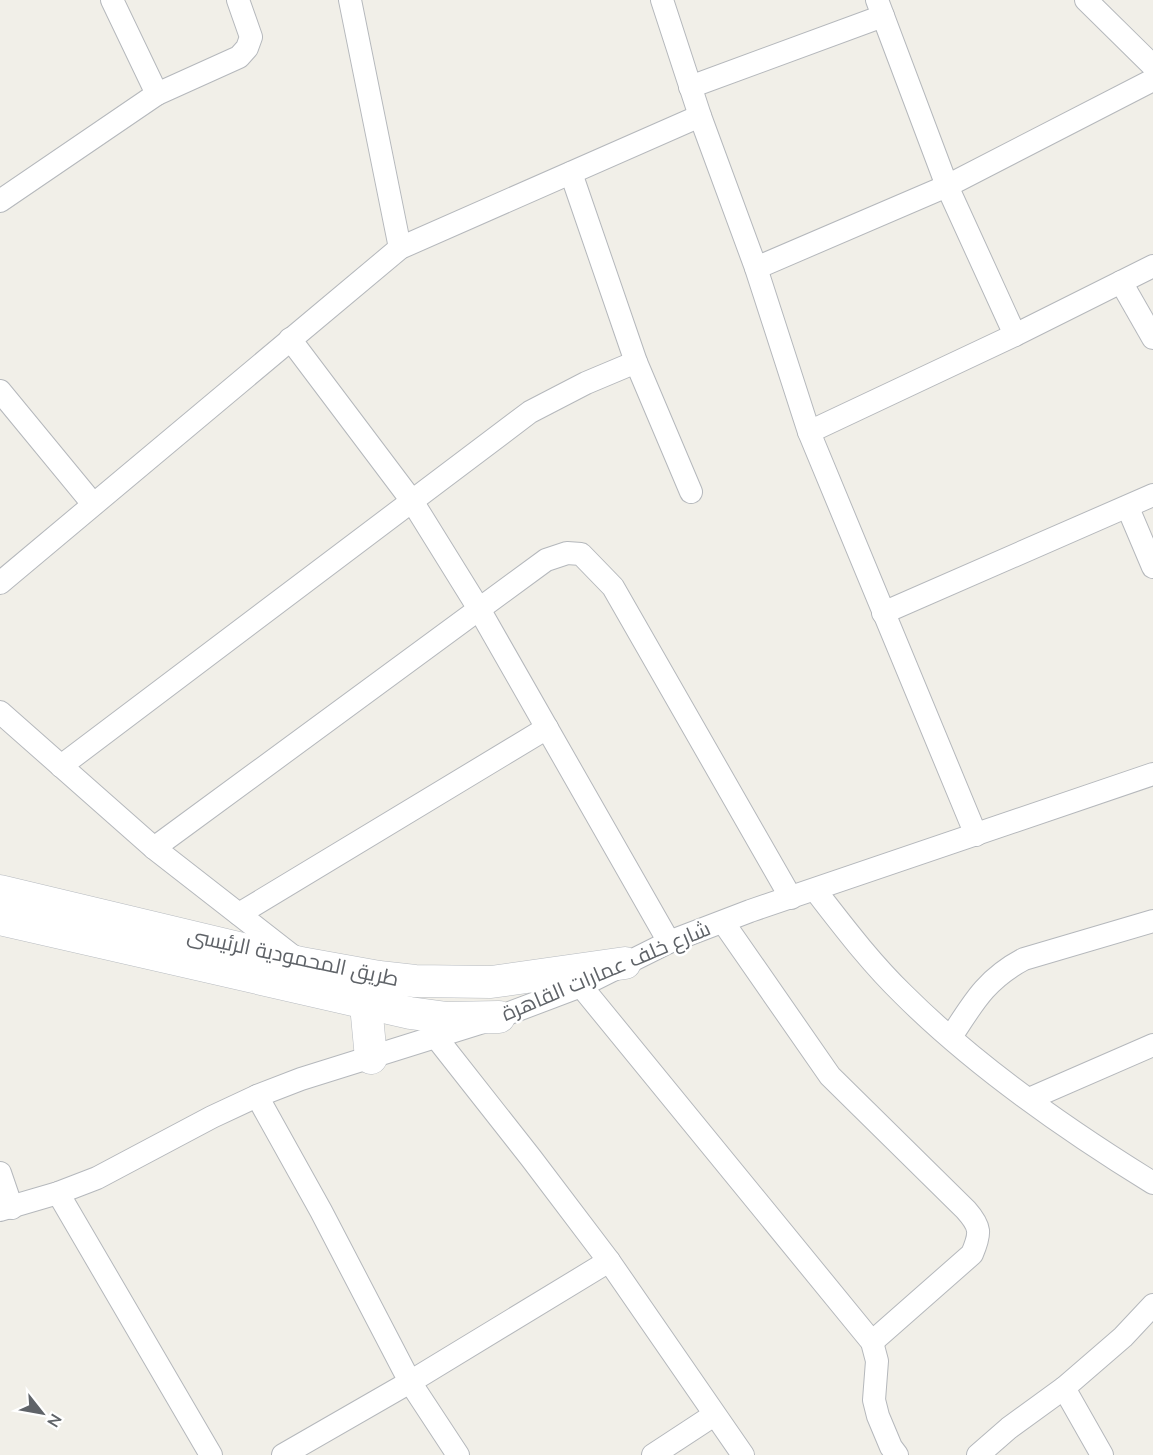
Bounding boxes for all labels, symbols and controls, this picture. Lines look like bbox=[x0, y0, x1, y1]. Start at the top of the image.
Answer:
street label: شارع خلف عمارات القاهرة bbox=[497, 914, 715, 1028]
street label: طريق المحمودية الرئيسى bbox=[185, 921, 401, 992]
north arrow bbox=[12, 1383, 72, 1443]
text: N bbox=[43, 1410, 67, 1431]

